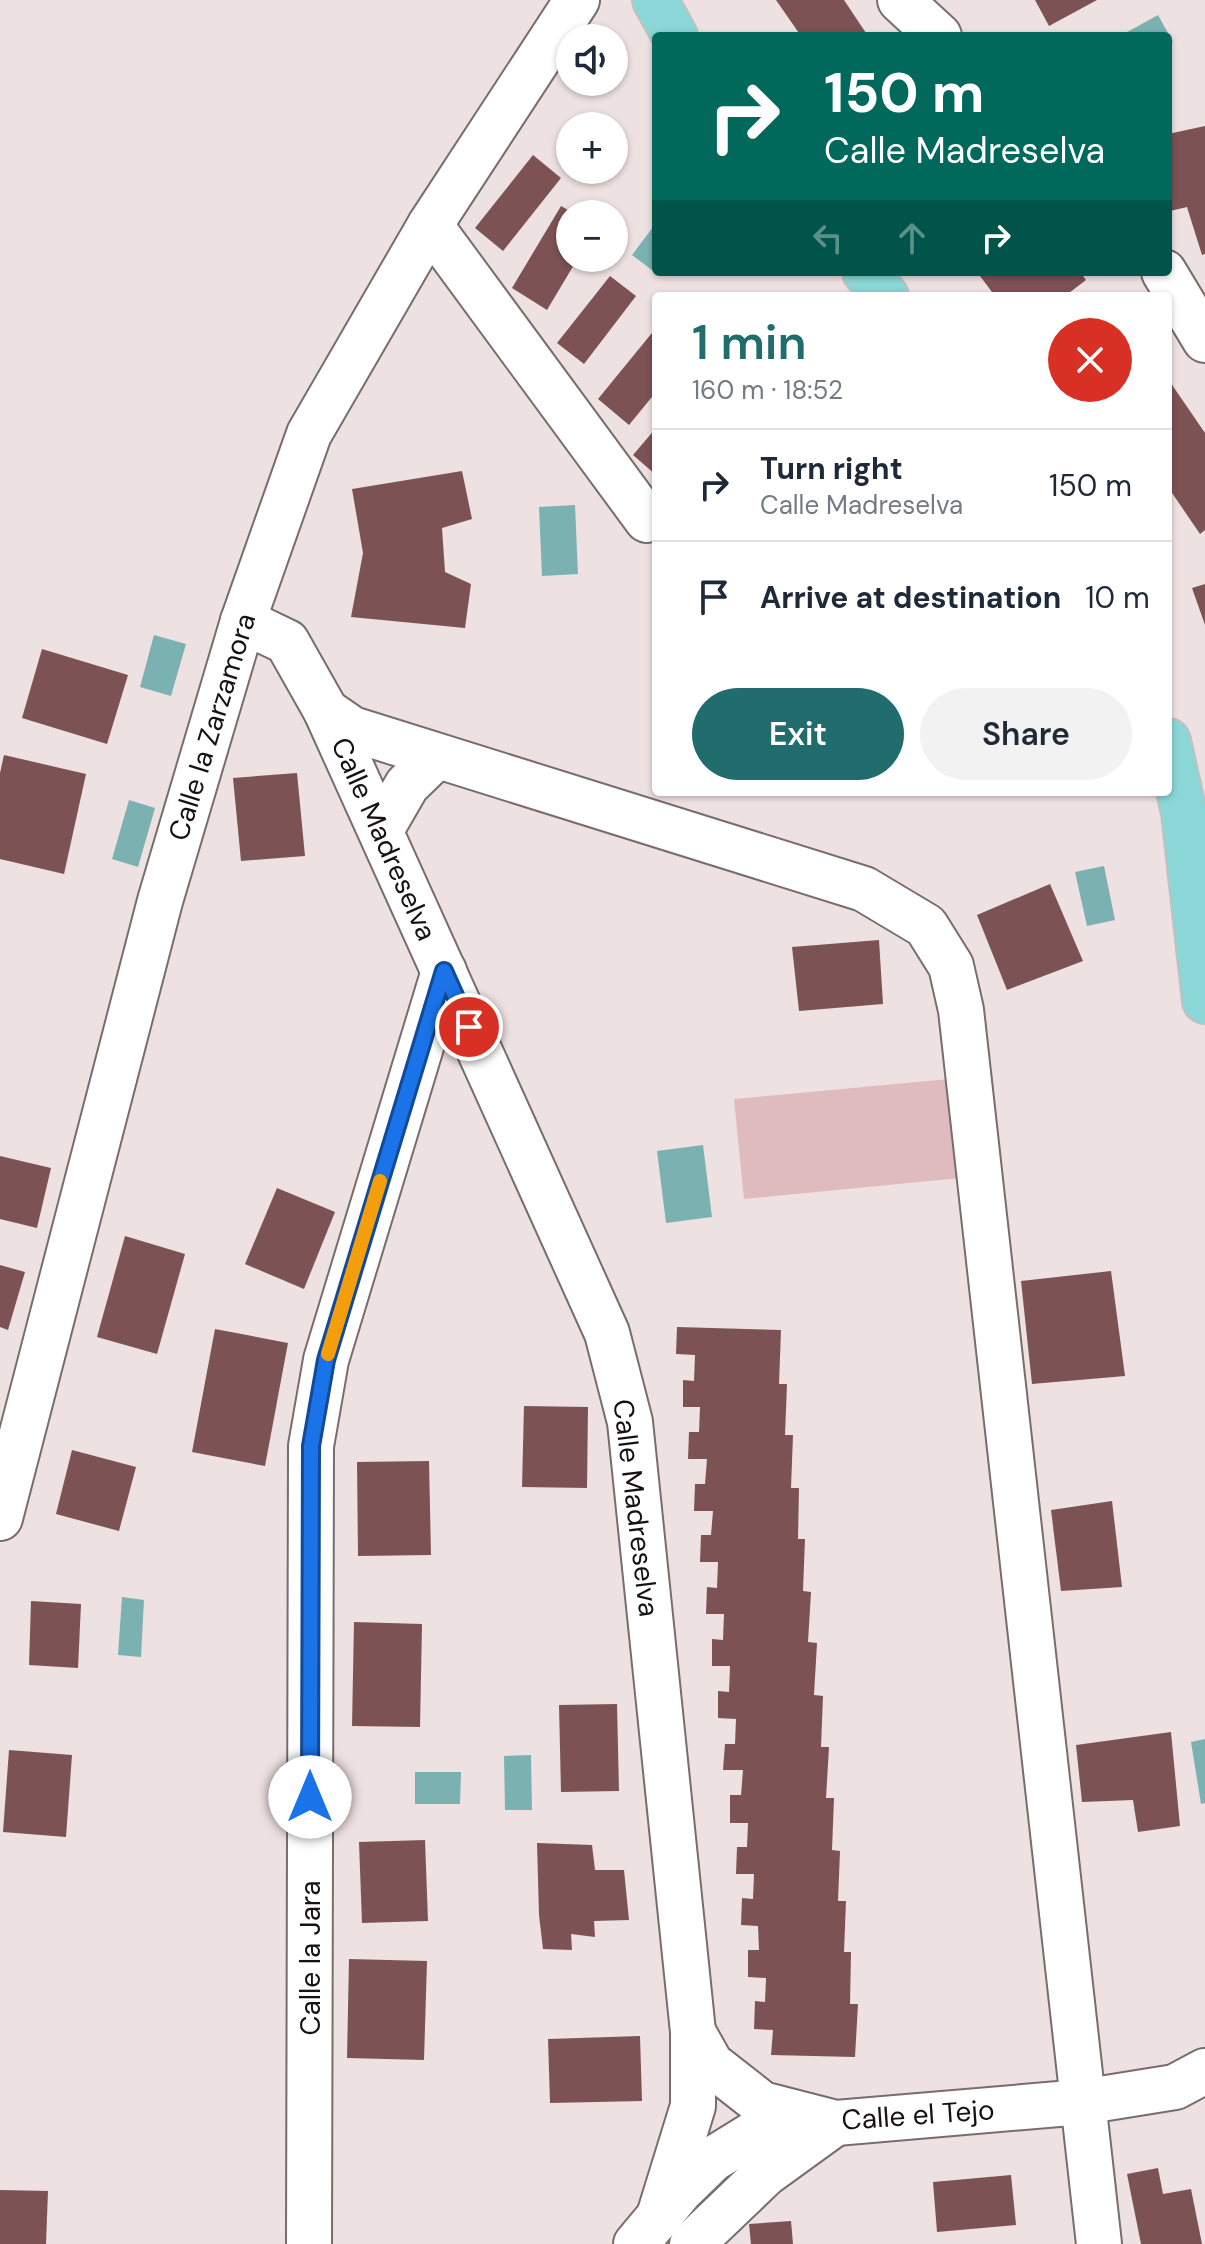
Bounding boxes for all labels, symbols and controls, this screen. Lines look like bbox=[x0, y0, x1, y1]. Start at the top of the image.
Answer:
map controls bbox=[556, 24, 628, 272]
button: sound bbox=[556, 24, 628, 96]
text: 150 m bbox=[824, 56, 985, 129]
icon: right bbox=[692, 64, 796, 168]
button: + bbox=[556, 112, 628, 184]
text: Calle Madreselva bbox=[824, 127, 1105, 174]
button: − bbox=[556, 200, 628, 272]
icon: left bbox=[806, 216, 850, 260]
icon: ahead bbox=[890, 216, 934, 260]
icon: right bbox=[974, 216, 1018, 260]
text: 1 min bbox=[692, 311, 807, 374]
button: close bbox=[1048, 318, 1132, 402]
text: 160 m · 18:52 bbox=[692, 373, 843, 407]
text: Turn right bbox=[760, 449, 903, 488]
icon: right bbox=[692, 463, 736, 507]
text: 150 m bbox=[1049, 466, 1132, 505]
text: Calle Madreselva bbox=[760, 488, 963, 522]
icon: arrive bbox=[692, 575, 736, 619]
text: Arrive at destination bbox=[760, 578, 1061, 617]
text: 10 m bbox=[1085, 578, 1150, 617]
street label: Calle la Zarzamora bbox=[160, 609, 264, 845]
button: Exit bbox=[692, 688, 904, 780]
button: Share bbox=[920, 688, 1132, 780]
street label: Calle Madreselva bbox=[323, 732, 445, 946]
pin bbox=[435, 993, 503, 1061]
icon: arrive bbox=[447, 1005, 491, 1049]
street label: Calle Madreselva bbox=[604, 1397, 668, 1619]
position arrow bbox=[268, 1755, 352, 1839]
street label: Calle la Jara bbox=[292, 1881, 329, 2035]
street label: Calle el Tejo bbox=[840, 2091, 996, 2139]

